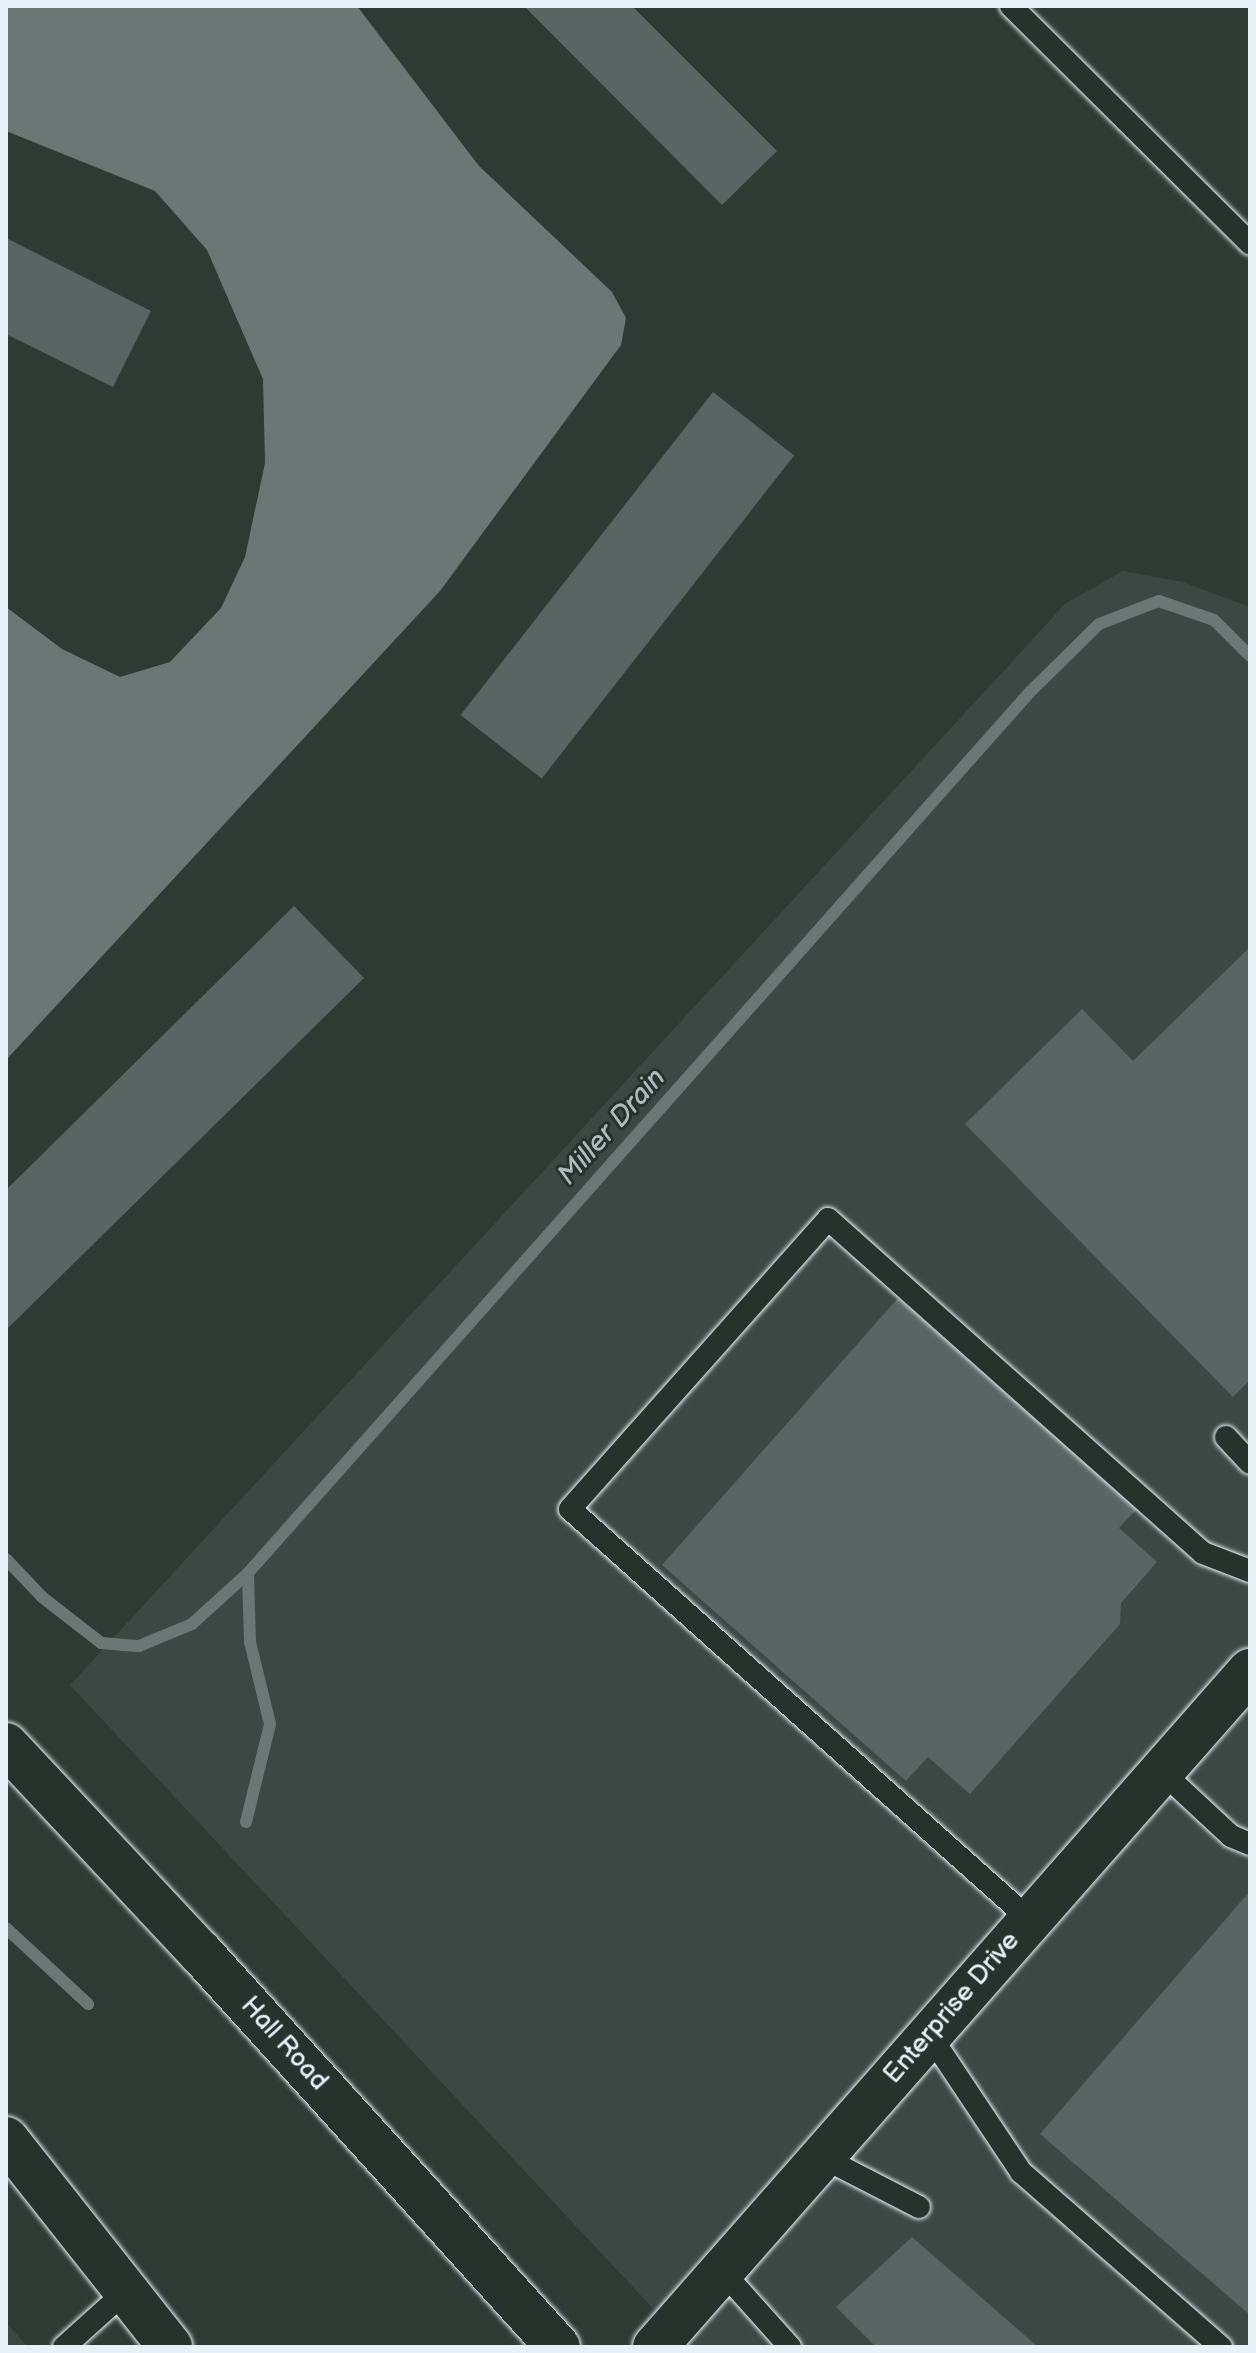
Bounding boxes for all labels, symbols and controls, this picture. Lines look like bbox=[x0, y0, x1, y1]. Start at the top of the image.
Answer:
water label: Miller Drain bbox=[551, 1062, 673, 1192]
street label: Enterprise Drive bbox=[878, 1926, 1026, 2090]
street label: Hall Road bbox=[234, 1991, 334, 2097]

